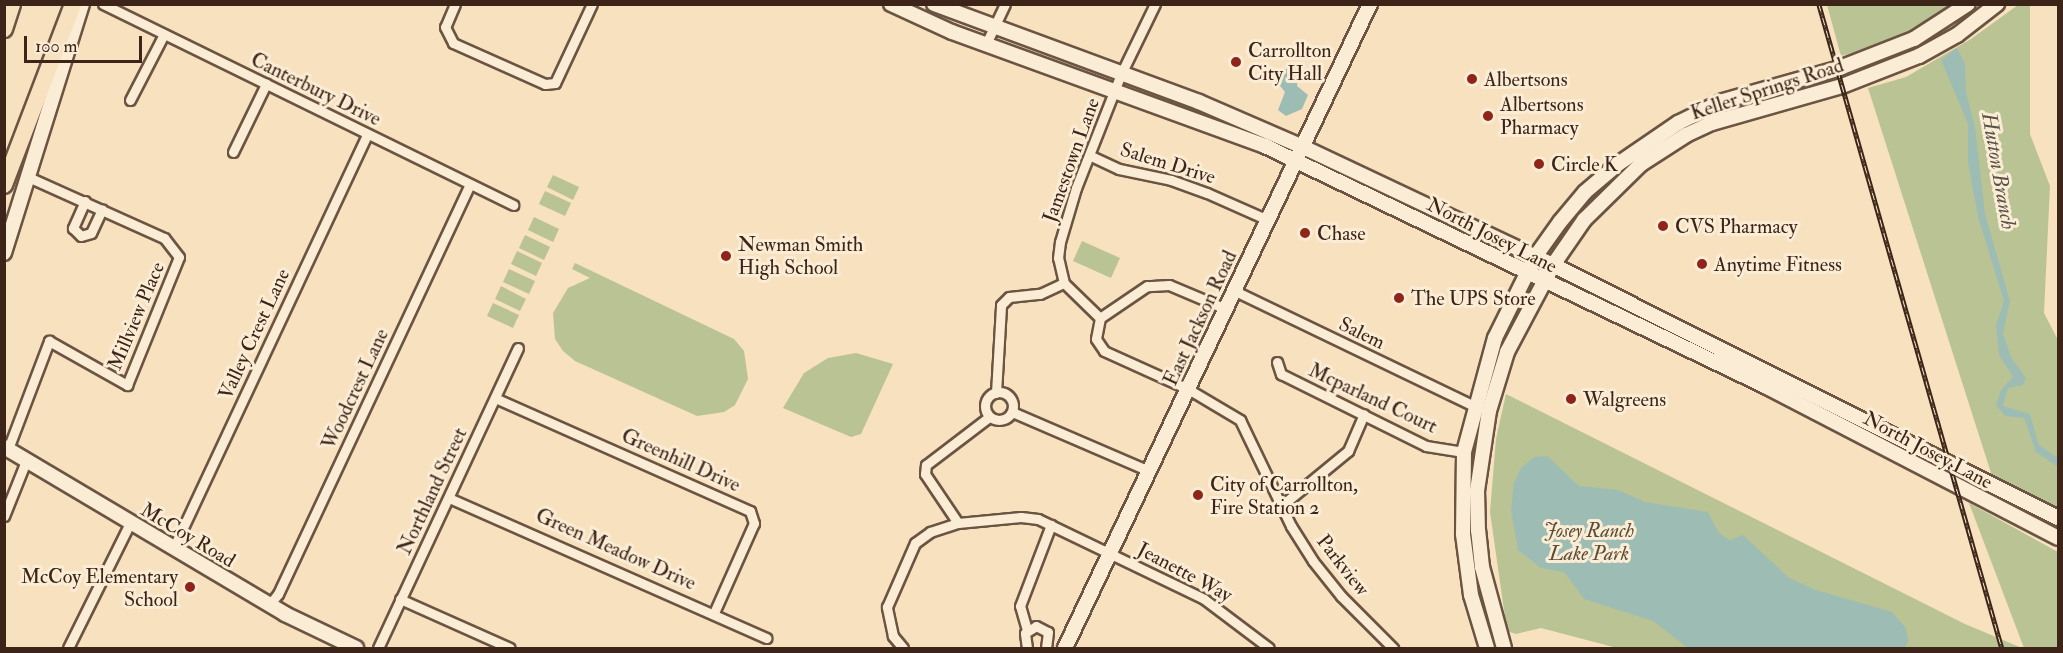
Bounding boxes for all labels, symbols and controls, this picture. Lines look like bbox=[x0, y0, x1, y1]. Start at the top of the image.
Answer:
scale bar bbox=[27, 24, 146, 62]
text: 100 m bbox=[35, 35, 78, 58]
place label: Carrollton City Hall bbox=[1248, 39, 1332, 86]
street label: Canterbury Drive bbox=[247, 47, 385, 131]
street label: Keller Springs Road bbox=[1688, 53, 1846, 125]
marker: Carrollton City Hall bbox=[1229, 55, 1243, 69]
place label: Albertsons bbox=[1484, 67, 1567, 91]
marker: Albertsons bbox=[1465, 72, 1479, 86]
place label: Albertsons Pharmacy bbox=[1500, 92, 1583, 139]
street label: Jamestown Lane bbox=[1037, 94, 1105, 226]
marker: Albertsons Pharmacy bbox=[1481, 109, 1495, 123]
water label: Hutton Branch bbox=[1975, 111, 2021, 231]
street label: Salem Drive bbox=[1118, 137, 1218, 189]
place label: Circle K bbox=[1551, 152, 1618, 176]
marker: Circle K bbox=[1532, 157, 1546, 171]
street label: North Josey Lane bbox=[1423, 192, 1561, 278]
place label: CVS Pharmacy bbox=[1675, 214, 1798, 238]
marker: CVS Pharmacy bbox=[1656, 219, 1670, 233]
place label: Chase bbox=[1317, 221, 1366, 245]
marker: Chase bbox=[1298, 226, 1312, 240]
place label: Newman Smith High School bbox=[738, 232, 863, 279]
street label: East Jackson Road bbox=[1158, 247, 1242, 389]
marker: Newman Smith High School bbox=[719, 249, 733, 263]
place label: Anytime Fitness bbox=[1714, 252, 1842, 276]
marker: Anytime Fitness bbox=[1695, 257, 1709, 271]
street label: Millview Place bbox=[102, 258, 170, 374]
street label: Valley Crest Lane bbox=[213, 265, 295, 403]
place label: The UPS Store bbox=[1411, 286, 1536, 310]
marker: The UPS Store bbox=[1392, 291, 1406, 305]
street label: Salem bbox=[1335, 312, 1389, 354]
street label: Woodcrest Lane bbox=[317, 325, 393, 453]
street label: Mcparland Court bbox=[1305, 358, 1441, 438]
place label: Walgreens bbox=[1583, 387, 1666, 411]
marker: Walgreens bbox=[1564, 392, 1578, 406]
street label: North Josey Lane bbox=[1859, 406, 1997, 494]
street label: Greenhill Drive bbox=[618, 423, 744, 497]
street label: Northland Street bbox=[392, 424, 472, 558]
place label: City of Carrollton, Fire Station 2 bbox=[1210, 472, 1358, 519]
marker: City of Carrollton, Fire Station 2 bbox=[1191, 488, 1205, 502]
street label: McCoy Road bbox=[136, 497, 240, 573]
street label: Green Meadow Drive bbox=[532, 503, 700, 595]
park label: Josey Ranch Lake Park bbox=[1544, 518, 1634, 565]
street label: Parkview bbox=[1312, 530, 1374, 600]
street label: Jeanette Way bbox=[1133, 537, 1237, 607]
place label: McCoy Elementary School bbox=[21, 564, 178, 611]
marker: McCoy Elementary School bbox=[183, 580, 197, 594]

